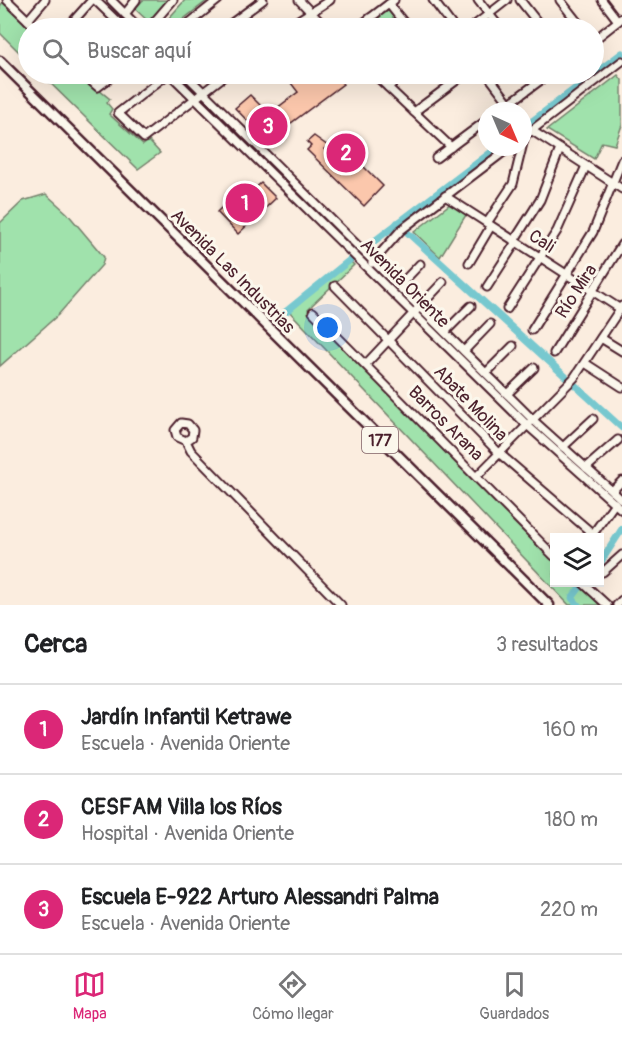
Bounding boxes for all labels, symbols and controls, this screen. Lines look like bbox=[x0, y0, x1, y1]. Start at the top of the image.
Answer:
search box bbox=[18, 18, 604, 84]
icon: search bbox=[39, 35, 72, 68]
text: Buscar aquí bbox=[87, 37, 192, 65]
north arrow bbox=[478, 102, 532, 156]
pin: 3 bbox=[248, 104, 288, 148]
pin: 2 bbox=[326, 130, 366, 176]
pin: 1 bbox=[226, 180, 264, 226]
street label: Avenida Las Industrias bbox=[166, 204, 300, 338]
street label: Cali bbox=[524, 224, 559, 258]
street label: Avenida Oriente bbox=[355, 234, 454, 333]
street label: Río Mira bbox=[550, 260, 602, 323]
your location bbox=[313, 313, 342, 342]
street label: Abate Molina bbox=[429, 361, 513, 446]
street label: Barros Arana bbox=[403, 381, 488, 466]
road number: 177 bbox=[362, 427, 398, 453]
map controls bbox=[550, 533, 604, 587]
button: layers bbox=[550, 533, 604, 587]
text: Cerca bbox=[24, 628, 87, 660]
text: 3 resultados bbox=[496, 632, 598, 657]
text: Jardín Infantil Ketrawe bbox=[81, 703, 291, 731]
text: 1 bbox=[40, 717, 47, 742]
text: 160 m bbox=[543, 717, 598, 742]
text: Escuela · Avenida Oriente bbox=[81, 731, 290, 756]
text: CESFAM Villa los Ríos bbox=[81, 793, 282, 821]
text: 2 bbox=[38, 807, 49, 832]
text: 180 m bbox=[544, 807, 598, 832]
text: Hospital · Avenida Oriente bbox=[81, 821, 294, 846]
text: Escuela E-922 Arturo Alessandri Palma bbox=[81, 883, 439, 911]
text: 3 bbox=[38, 897, 49, 922]
text: 220 m bbox=[540, 897, 598, 922]
text: Escuela · Avenida Oriente bbox=[81, 911, 290, 936]
tab: Mapa bbox=[73, 968, 107, 1024]
tab: Cómo llegar bbox=[252, 968, 334, 1024]
tab: Guardados bbox=[479, 968, 549, 1024]

